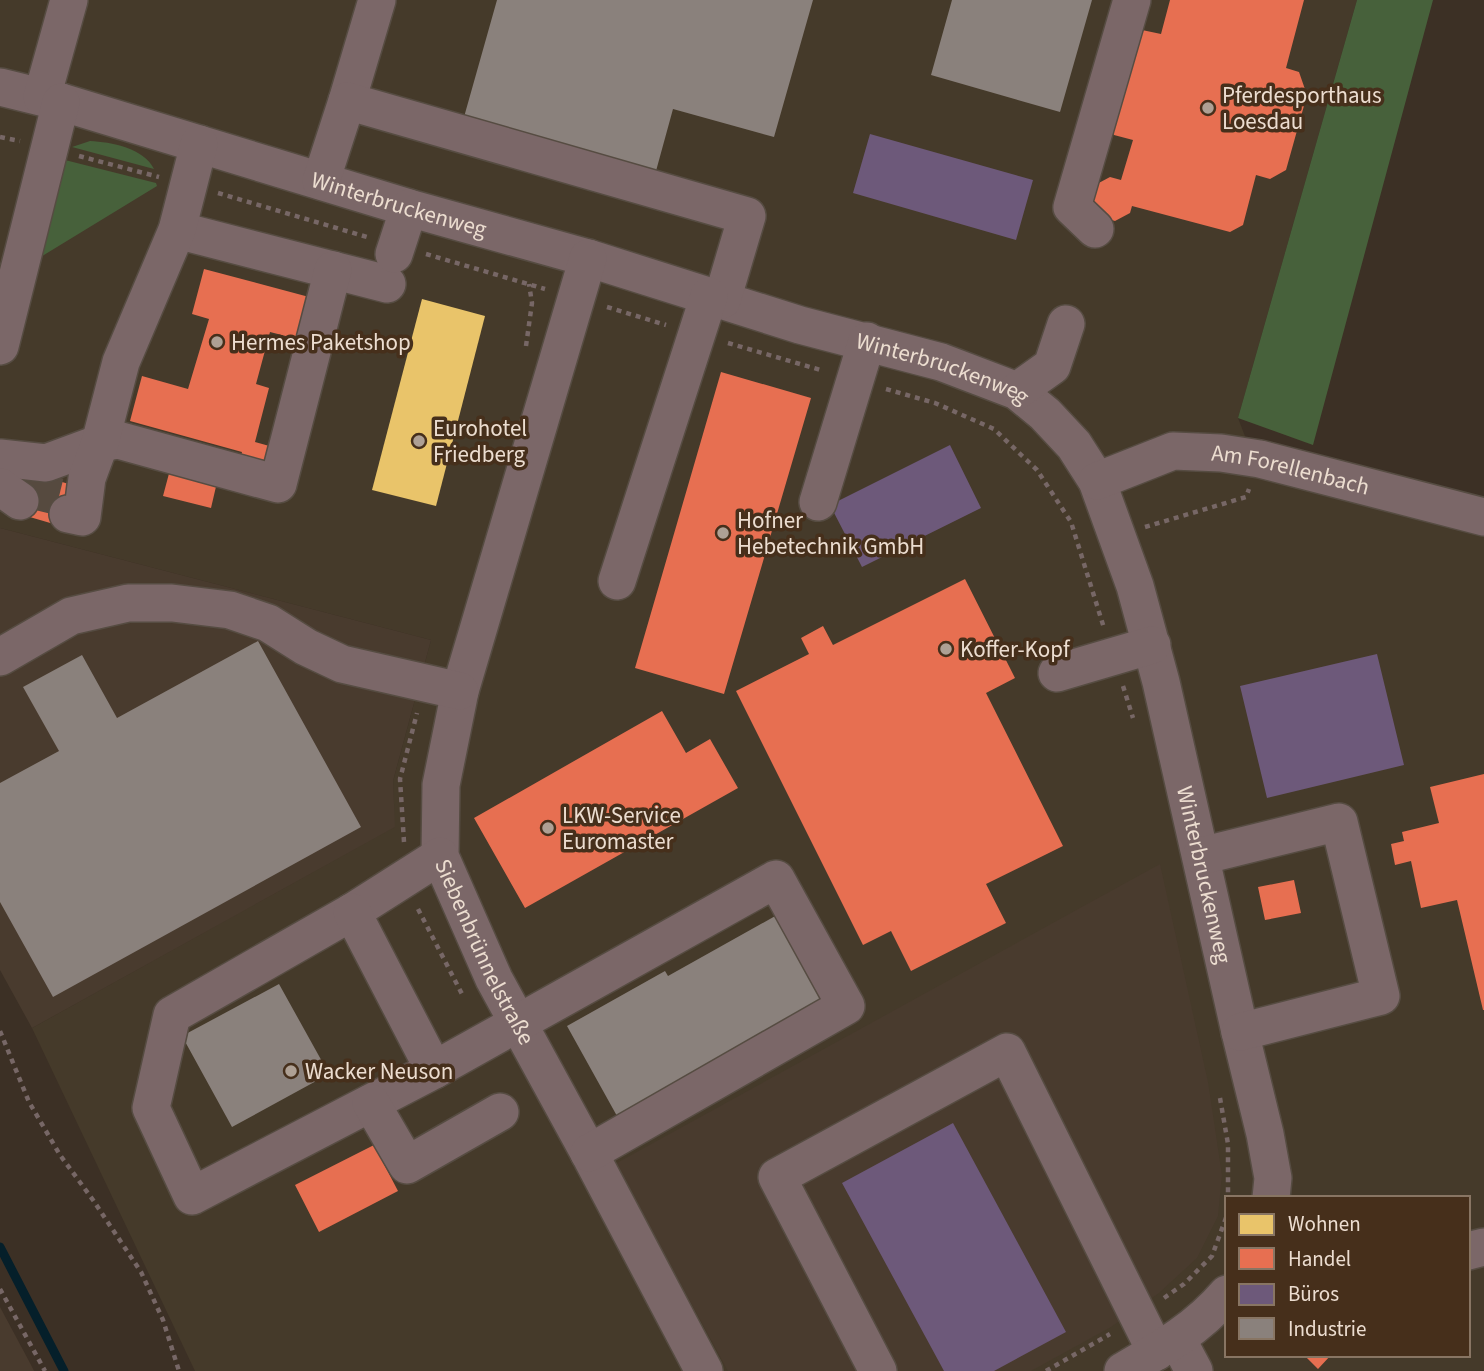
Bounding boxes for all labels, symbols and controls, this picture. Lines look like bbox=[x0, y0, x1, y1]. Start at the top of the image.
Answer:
place label: Pferdesporthaus Loesdau bbox=[1222, 79, 1382, 138]
marker: Pferdesporthaus Loesdau bbox=[1200, 100, 1216, 116]
street label: Winterbruckenweg bbox=[307, 163, 491, 246]
street label: Winterbruckenweg bbox=[853, 324, 1038, 412]
place label: Hermes Paketshop bbox=[231, 326, 411, 359]
marker: Hermes Paketshop bbox=[209, 334, 225, 350]
place label: Eurohotel Friedberg bbox=[433, 412, 527, 471]
marker: Eurohotel Friedberg bbox=[411, 433, 427, 449]
street label: Am Forellenbach bbox=[1211, 436, 1373, 503]
place label: Hofner Hebetechnik GmbH bbox=[737, 504, 924, 563]
marker: Hofner Hebetechnik GmbH bbox=[715, 525, 731, 541]
place label: Koffer-Kopf bbox=[960, 633, 1071, 666]
marker: Koffer-Kopf bbox=[938, 641, 954, 657]
street label: Winterbruckenweg bbox=[1168, 783, 1241, 967]
place label: LKW-Service Euromaster bbox=[562, 799, 681, 858]
marker: LKW-Service Euromaster bbox=[540, 820, 556, 836]
street label: Siebenbrünnelstraße bbox=[427, 853, 543, 1051]
place label: Wacker Neuson bbox=[305, 1055, 453, 1088]
marker: Wacker Neuson bbox=[283, 1063, 299, 1079]
legend bbox=[1225, 1196, 1470, 1357]
text: Wohnen bbox=[1288, 1209, 1361, 1239]
text: Handel bbox=[1288, 1244, 1351, 1274]
text: Büros bbox=[1288, 1279, 1339, 1309]
text: Industrie bbox=[1288, 1314, 1366, 1344]

